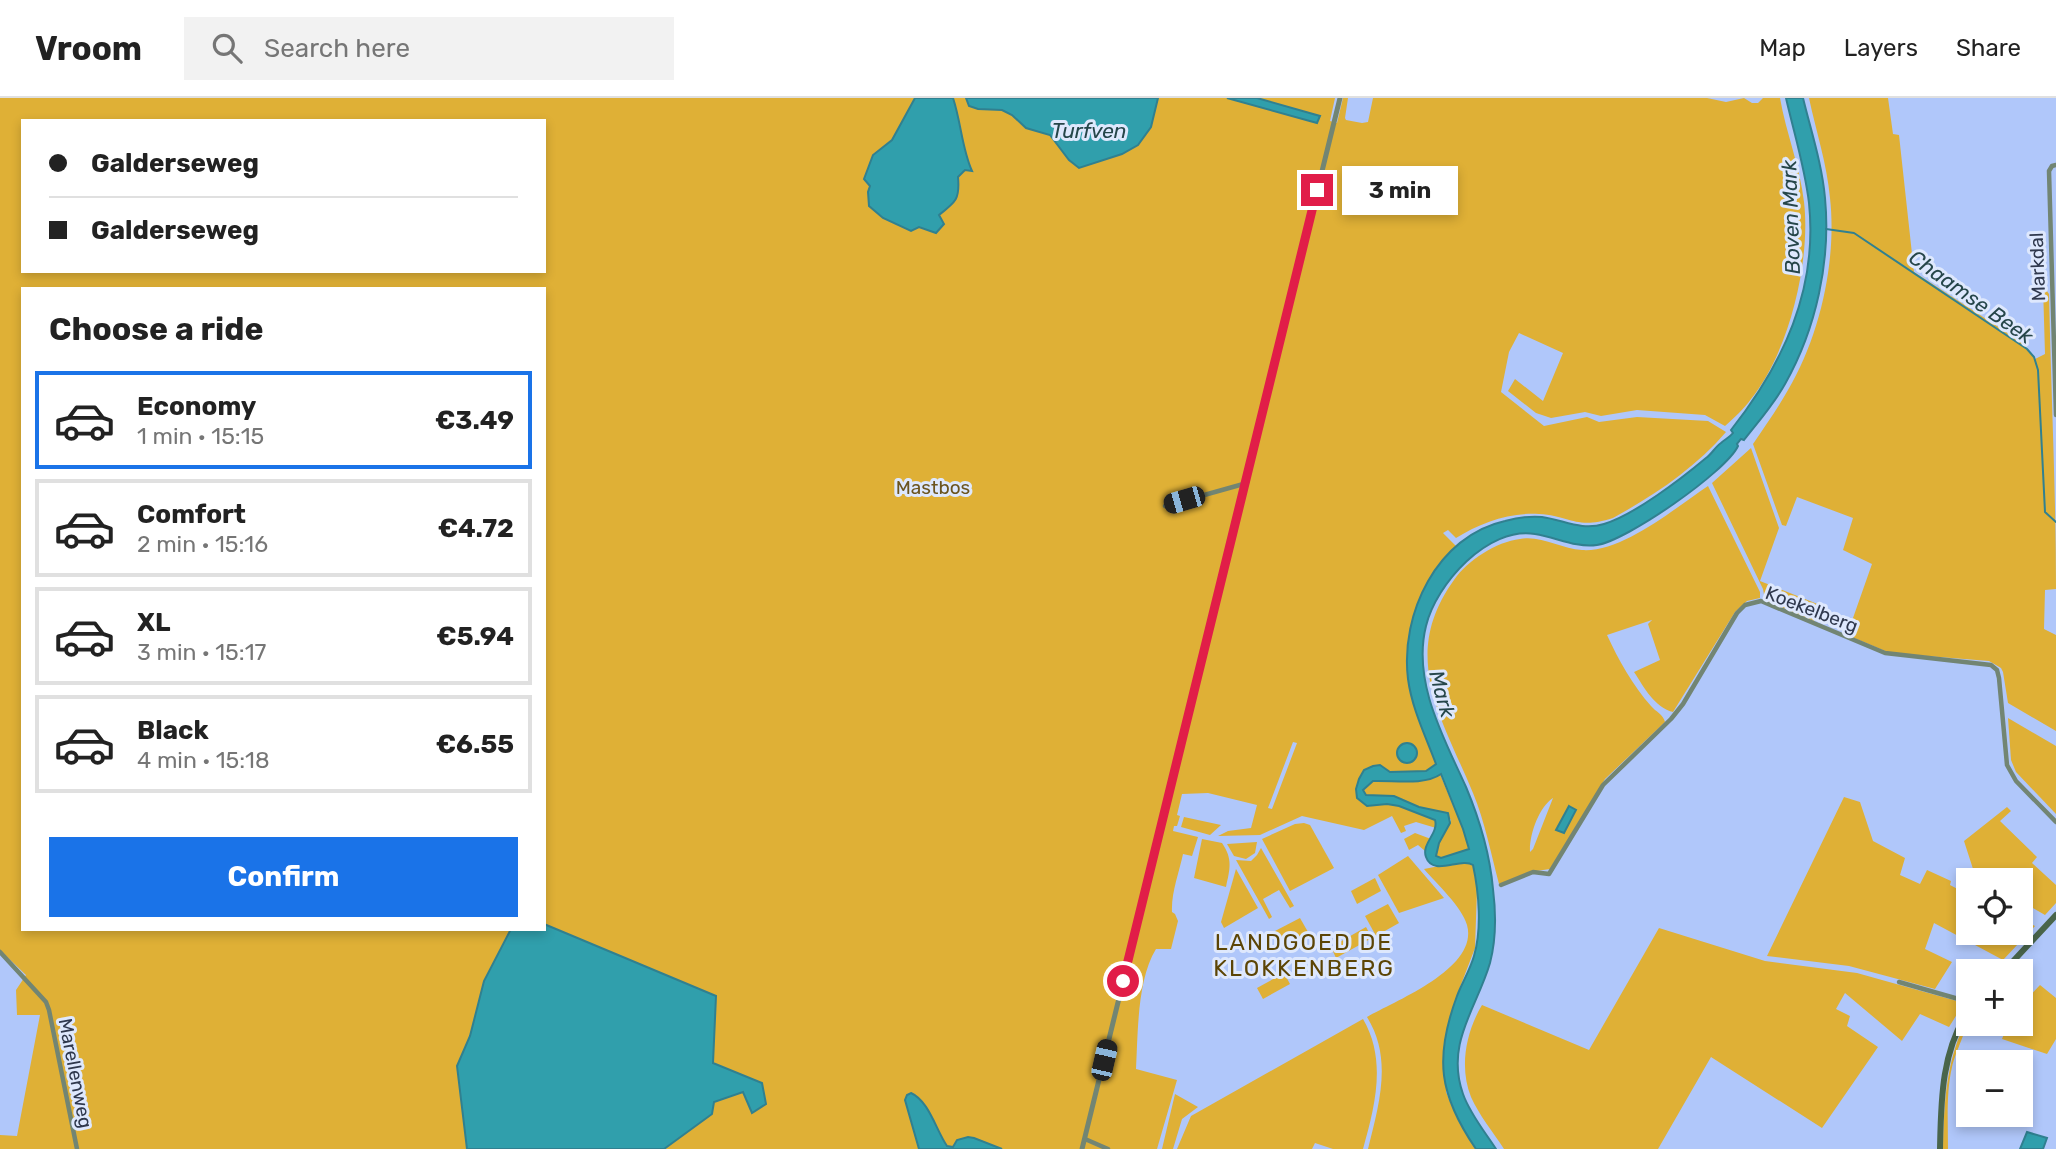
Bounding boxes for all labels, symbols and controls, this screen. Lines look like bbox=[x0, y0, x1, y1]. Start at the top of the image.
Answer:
search box bbox=[184, 17, 674, 80]
text: Vroom bbox=[35, 29, 142, 68]
icon: search bbox=[208, 29, 246, 67]
text: Search here bbox=[264, 33, 410, 64]
text: Map bbox=[1759, 34, 1806, 62]
text: Layers bbox=[1844, 34, 1918, 62]
text: Share bbox=[1956, 34, 2021, 62]
water label: Turfven bbox=[1051, 118, 1127, 143]
text: Galderseweg bbox=[91, 148, 259, 179]
water label: Boven Mark bbox=[1776, 158, 1805, 275]
callout: 3 min bbox=[1342, 166, 1457, 214]
route end bbox=[1301, 174, 1333, 206]
text: 3 min bbox=[1369, 176, 1431, 204]
text: Galderseweg bbox=[91, 215, 259, 246]
street label: Markdal bbox=[2025, 232, 2050, 302]
water label: Chaamse Beek bbox=[1904, 244, 2039, 349]
text: Choose a ride bbox=[49, 310, 263, 348]
icon: car bbox=[53, 389, 116, 452]
text: Economy bbox=[137, 391, 256, 422]
text: €3.49 bbox=[435, 405, 514, 436]
text: 1 min · 15:15 bbox=[137, 422, 264, 450]
park label: Mastbos bbox=[896, 476, 970, 499]
car bbox=[1161, 484, 1208, 516]
icon: car bbox=[53, 497, 116, 560]
text: Comfort bbox=[137, 499, 246, 530]
text: €4.72 bbox=[438, 513, 514, 544]
text: 2 min · 15:16 bbox=[137, 530, 268, 558]
street label: Koekelberg bbox=[1762, 581, 1861, 638]
icon: car bbox=[53, 605, 116, 668]
text: XL bbox=[137, 607, 170, 638]
text: €5.94 bbox=[436, 621, 514, 652]
text: 3 min · 15:17 bbox=[137, 638, 266, 666]
water label: Mark bbox=[1424, 667, 1461, 721]
icon: car bbox=[53, 713, 116, 776]
text: Black bbox=[137, 715, 209, 746]
text: €6.55 bbox=[436, 729, 514, 760]
text: 4 min · 15:18 bbox=[137, 746, 270, 774]
button: Confirm bbox=[49, 837, 518, 917]
map controls bbox=[1956, 868, 2033, 1127]
button: locate bbox=[1956, 868, 2033, 945]
district label: LANDGOED DE KLOKKENBERG bbox=[1213, 928, 1395, 982]
button: + bbox=[1956, 959, 2033, 1036]
route start bbox=[1107, 965, 1139, 997]
street label: Marellenweg bbox=[54, 1016, 97, 1130]
car bbox=[1090, 1037, 1119, 1083]
button: − bbox=[1956, 1050, 2033, 1127]

